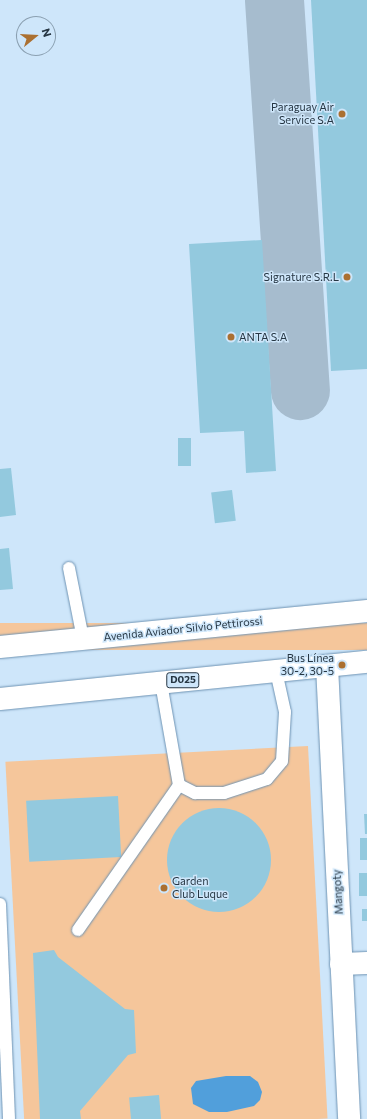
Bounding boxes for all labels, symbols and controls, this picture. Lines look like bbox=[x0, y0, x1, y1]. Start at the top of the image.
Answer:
north arrow bbox=[16, 16, 56, 56]
text: N bbox=[39, 26, 54, 38]
place label: Paraguay Air Service S.A bbox=[271, 101, 334, 127]
marker: Paraguay Air Service S.A bbox=[337, 109, 347, 119]
place label: Signature S.R.L bbox=[264, 270, 339, 284]
marker: Signature S.R.L bbox=[342, 272, 352, 282]
place label: ANTA S.A bbox=[239, 330, 287, 344]
marker: ANTA S.A bbox=[226, 332, 236, 342]
street label: Avenida Aviador Silvio Pettirossi bbox=[103, 614, 263, 644]
place label: Bus Línea 30-2, 30-5 bbox=[281, 652, 334, 678]
marker: Bus Línea 30-2, 30-5 bbox=[337, 660, 347, 670]
road number: D025 bbox=[166, 672, 200, 688]
street label: Mangoty bbox=[330, 869, 346, 915]
place label: Garden Club Luque bbox=[172, 875, 228, 901]
marker: Garden Club Luque bbox=[159, 883, 169, 893]

